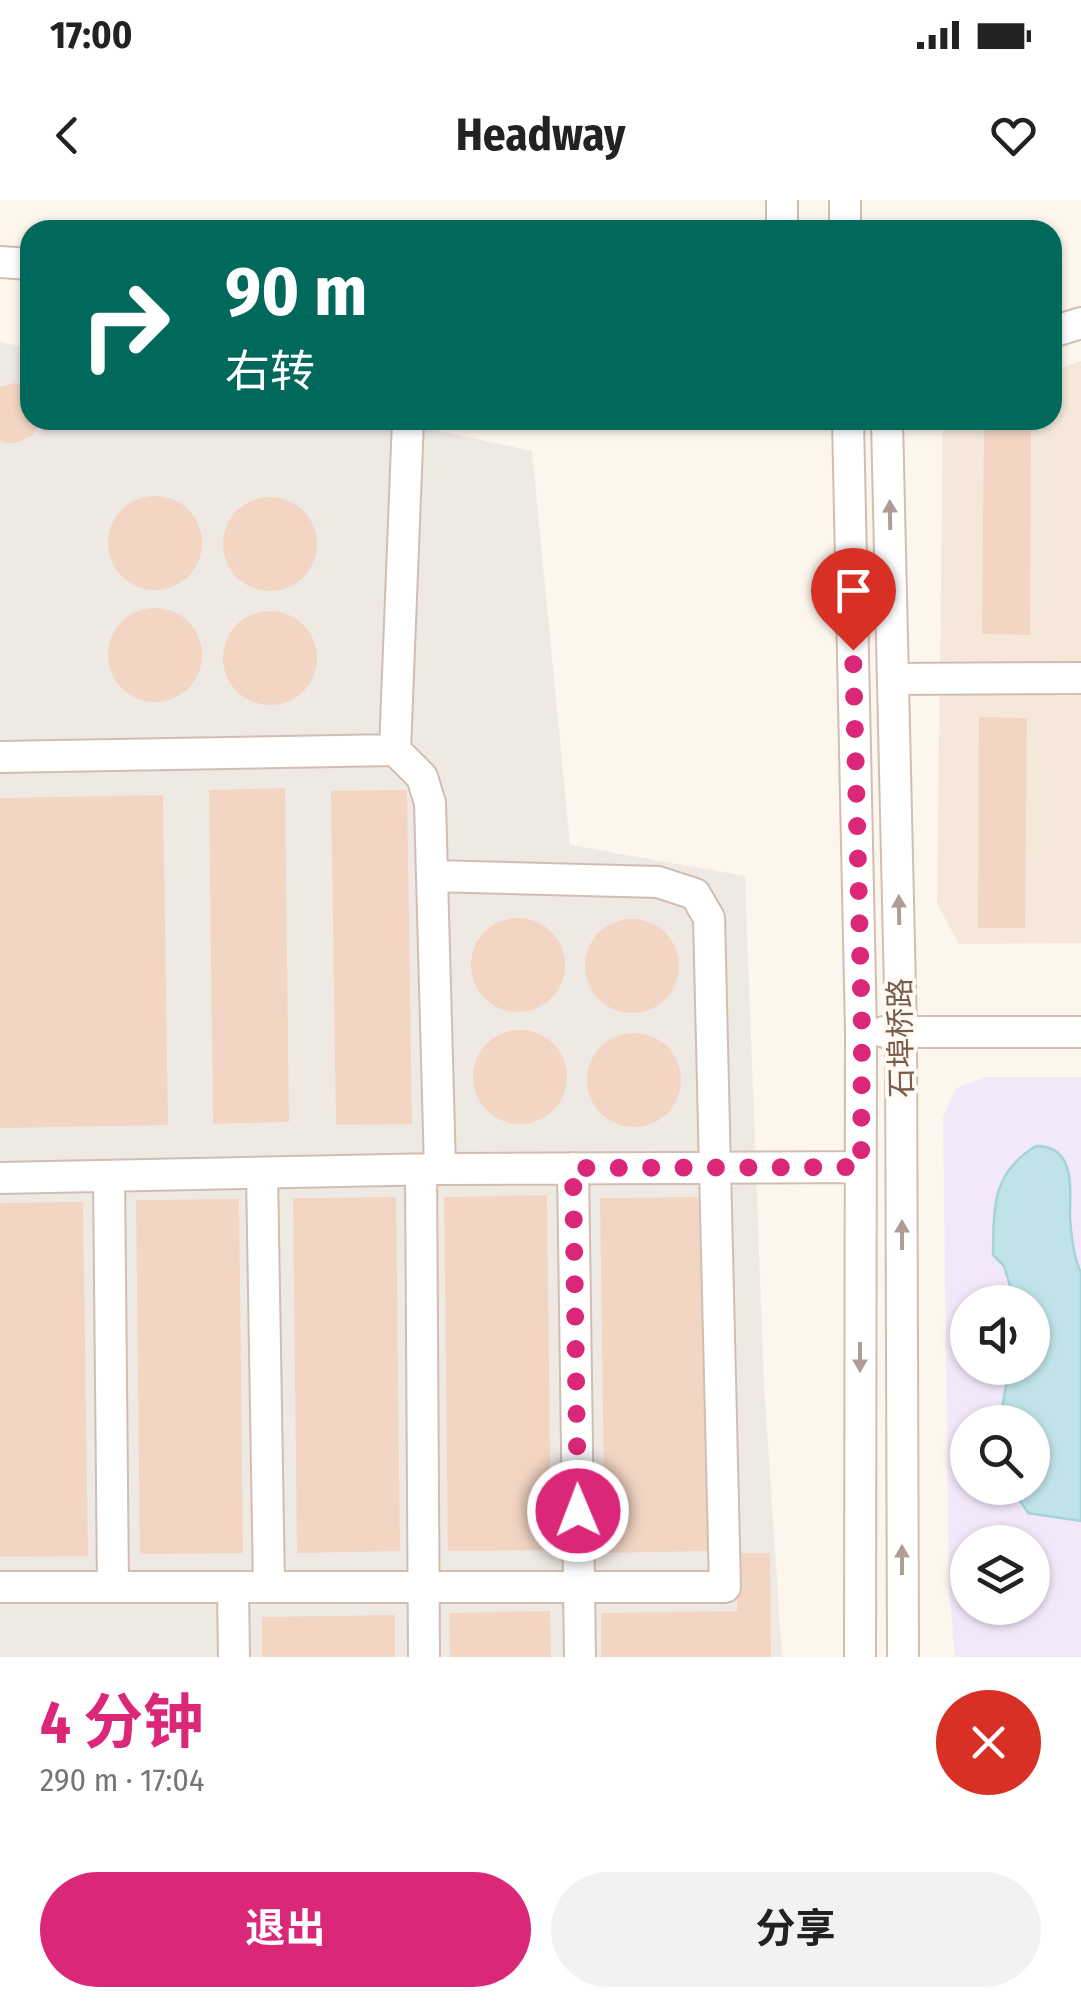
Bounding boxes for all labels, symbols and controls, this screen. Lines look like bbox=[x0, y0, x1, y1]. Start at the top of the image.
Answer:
text: 17:00 bbox=[50, 12, 132, 58]
icon: back bbox=[40, 108, 95, 163]
text: Headway bbox=[456, 108, 625, 162]
icon: heart bbox=[986, 108, 1041, 163]
text: 90 m bbox=[225, 250, 367, 334]
icon: right bbox=[60, 260, 190, 390]
text: 右转 bbox=[225, 345, 315, 399]
one-way arrow bbox=[881, 498, 897, 530]
pin bbox=[811, 548, 896, 651]
icon: arrive bbox=[826, 563, 881, 618]
one-way arrow bbox=[890, 893, 906, 925]
street label: 石埠桥路 bbox=[882, 978, 920, 1098]
one-way arrow bbox=[894, 1218, 910, 1250]
map controls bbox=[950, 1285, 1050, 1625]
button: sound bbox=[950, 1285, 1050, 1385]
one-way arrow bbox=[852, 1342, 868, 1374]
button: search bbox=[950, 1405, 1050, 1505]
position arrow bbox=[526, 1459, 630, 1563]
button: layers bbox=[950, 1525, 1050, 1625]
one-way arrow bbox=[894, 1543, 910, 1575]
text: 4 分钟 bbox=[40, 1687, 203, 1759]
button: close bbox=[936, 1690, 1041, 1795]
text: 290 m · 17:04 bbox=[40, 1761, 204, 1799]
button: 退出 bbox=[40, 1872, 531, 1987]
button: 分享 bbox=[551, 1872, 1041, 1987]

